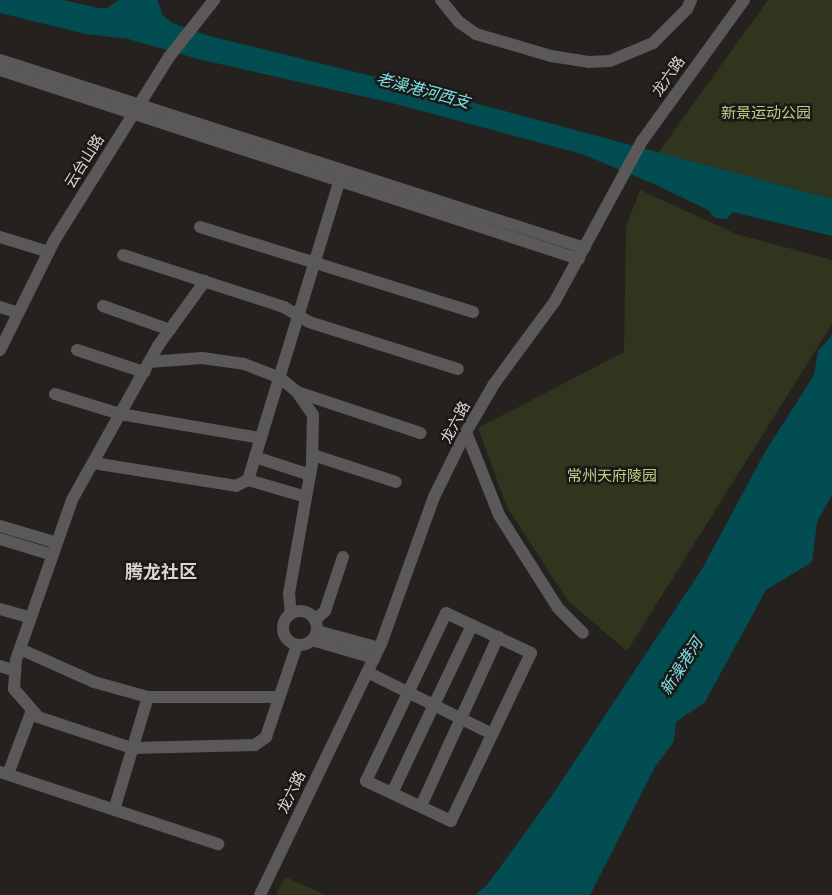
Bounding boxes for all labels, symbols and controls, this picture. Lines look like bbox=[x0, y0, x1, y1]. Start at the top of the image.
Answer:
street label: 龙六路 bbox=[648, 52, 688, 100]
water label: 老澡港河西支 bbox=[374, 68, 472, 112]
park label: 新景运动公园 bbox=[721, 104, 811, 122]
street label: 云台山路 bbox=[60, 131, 108, 191]
street label: 龙六路 bbox=[436, 398, 474, 446]
park label: 常州天府陵园 bbox=[567, 467, 657, 485]
district label: 腾龙社区 bbox=[125, 560, 197, 582]
water label: 新澡港河 bbox=[656, 634, 706, 698]
street label: 龙六路 bbox=[273, 768, 309, 816]

